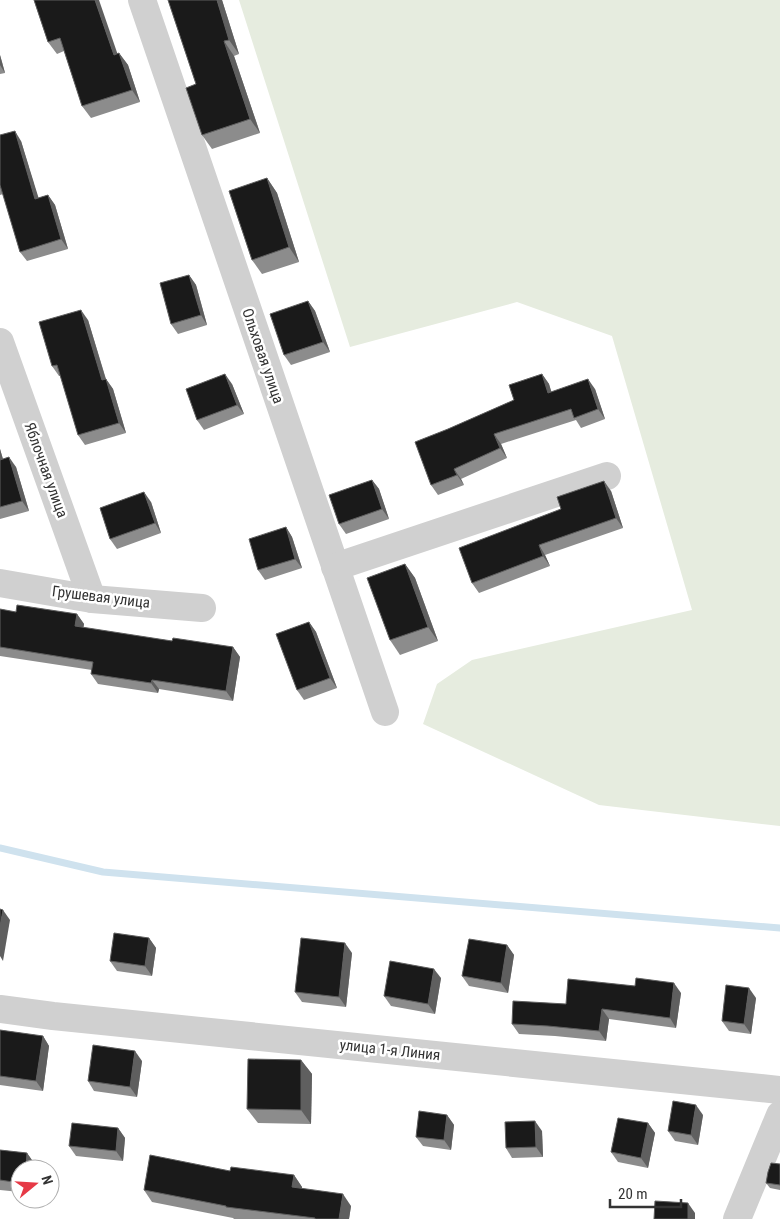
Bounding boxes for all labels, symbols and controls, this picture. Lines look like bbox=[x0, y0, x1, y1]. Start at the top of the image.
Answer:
street label: Ольховая улица bbox=[238, 306, 288, 406]
street label: Яблочная улица bbox=[20, 420, 72, 520]
street label: Грушевая улица bbox=[51, 582, 151, 612]
street label: улица 1-я Линия bbox=[339, 1036, 441, 1064]
north arrow bbox=[10, 1159, 60, 1209]
text: N bbox=[38, 1173, 56, 1187]
scale bar bbox=[610, 1176, 681, 1208]
text: 20 m bbox=[618, 1185, 648, 1203]

